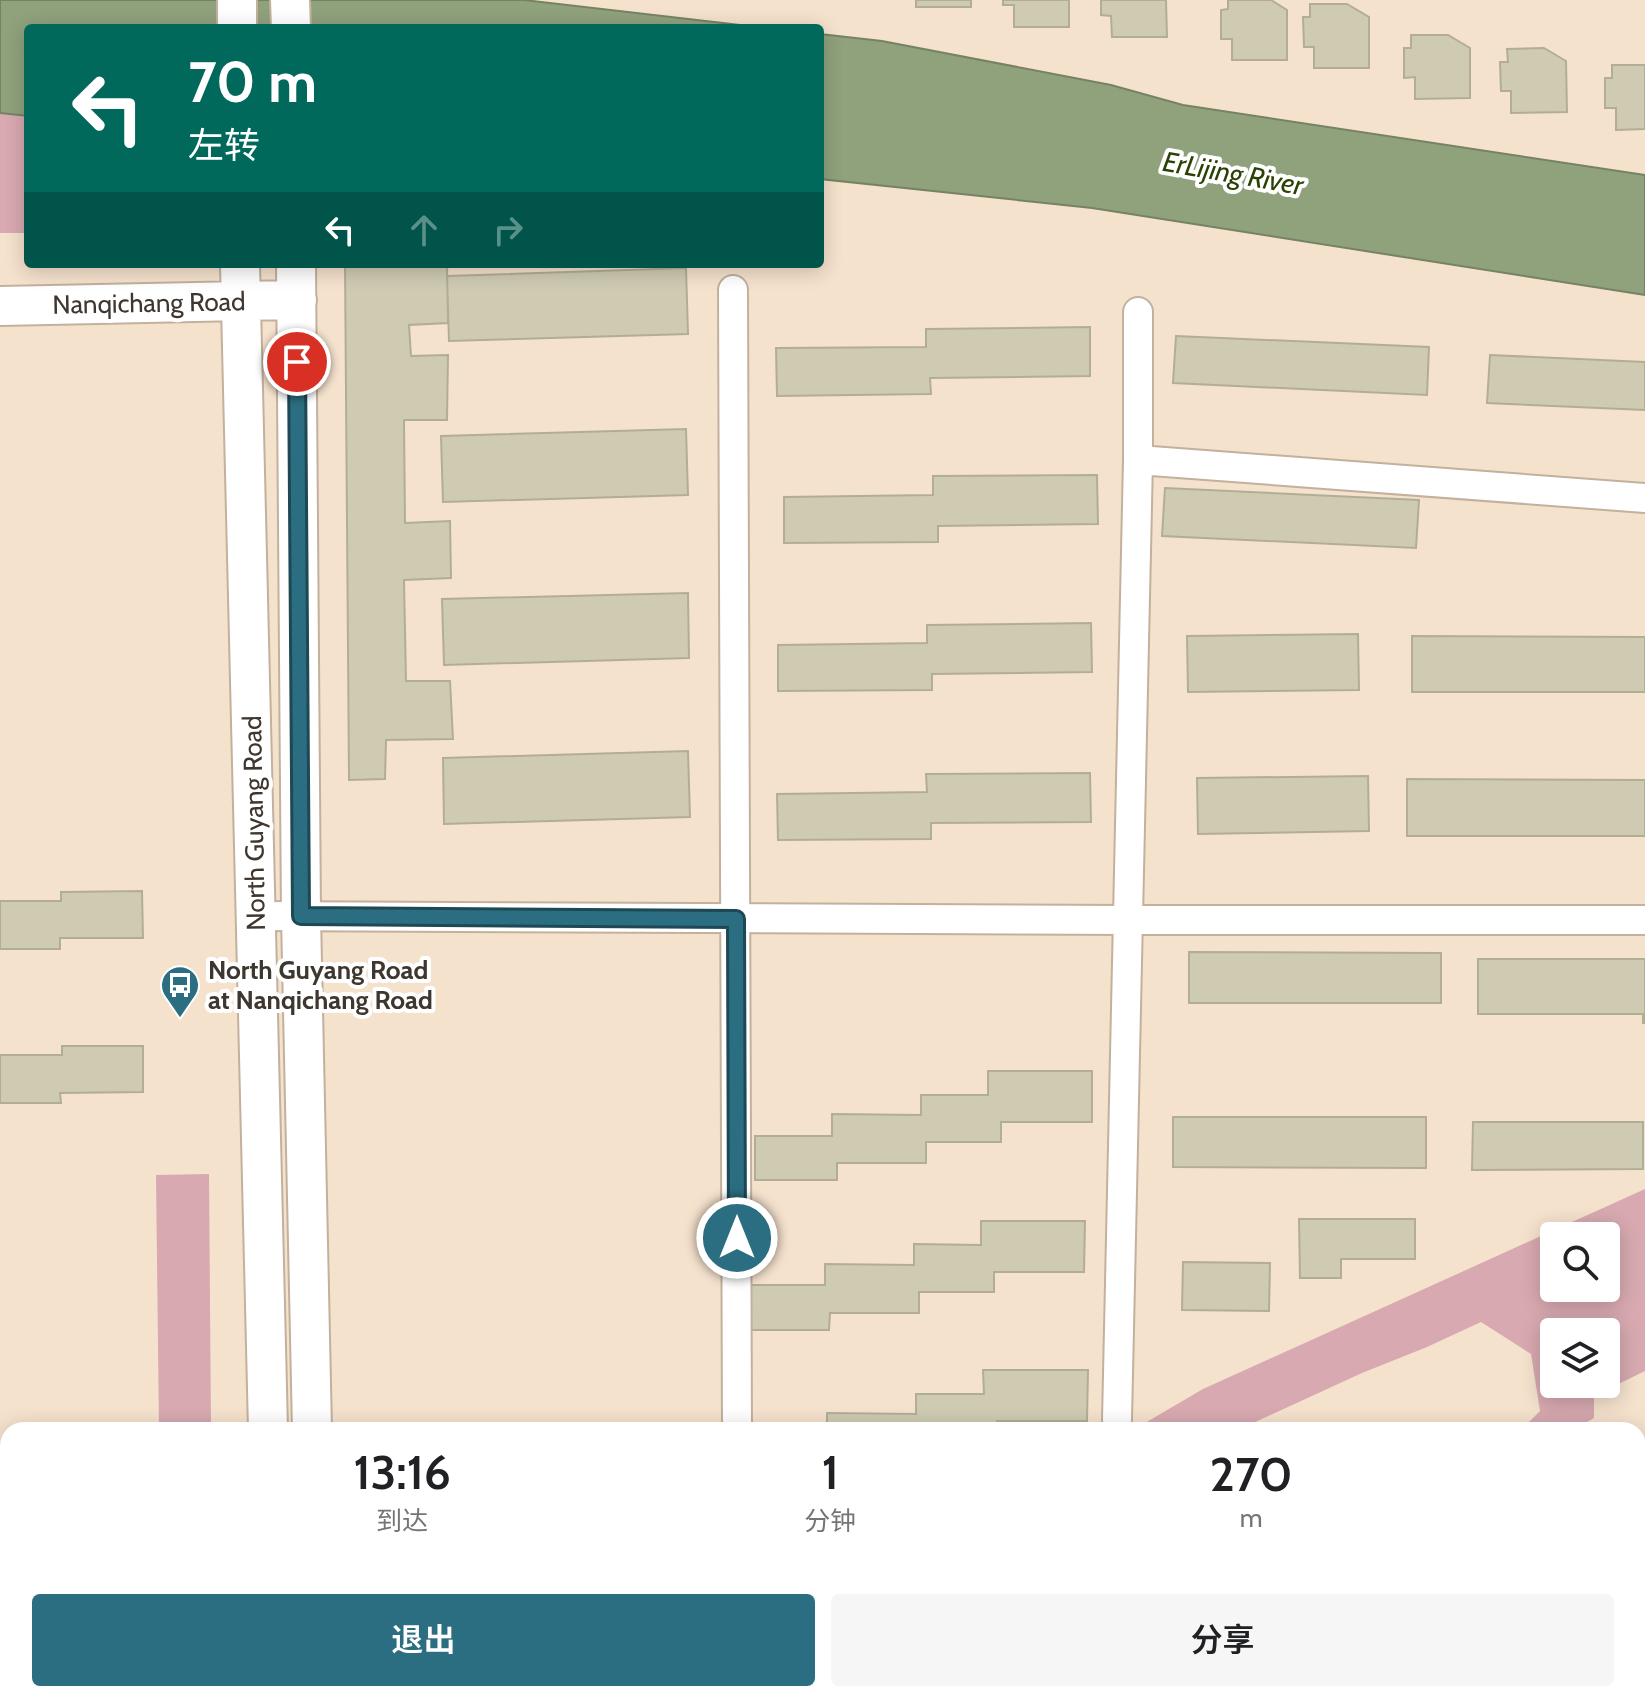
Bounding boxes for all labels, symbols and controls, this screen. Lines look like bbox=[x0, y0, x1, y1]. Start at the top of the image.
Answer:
text: 70 m bbox=[188, 48, 317, 116]
icon: left bbox=[56, 56, 160, 160]
text: 左转 bbox=[188, 123, 260, 167]
water label: ErLijing River bbox=[1160, 144, 1307, 202]
icon: left bbox=[318, 208, 362, 252]
icon: ahead bbox=[402, 208, 446, 252]
icon: right bbox=[486, 208, 530, 252]
street label: Nanqichang Road bbox=[52, 285, 246, 321]
pin bbox=[263, 328, 331, 396]
icon: arrive bbox=[275, 340, 319, 384]
street label: North Guyang Road bbox=[236, 715, 272, 931]
place label: North Guyang Road at Nanqichang Road bbox=[208, 954, 433, 1016]
bus stop icon: North Guyang Road at Nanqichang Road bbox=[159, 964, 201, 1019]
position arrow bbox=[695, 1196, 779, 1280]
map controls bbox=[1540, 1222, 1620, 1398]
button: search bbox=[1540, 1222, 1620, 1302]
button: layers bbox=[1540, 1318, 1620, 1398]
text: 13:16 bbox=[353, 1443, 451, 1501]
text: 1 bbox=[822, 1443, 839, 1501]
text: 270 bbox=[1210, 1445, 1293, 1503]
text: m bbox=[1240, 1502, 1263, 1534]
text: 到达 bbox=[376, 1505, 428, 1537]
text: 分钟 bbox=[804, 1505, 856, 1537]
button: 退出 bbox=[32, 1594, 815, 1686]
button: 分享 bbox=[831, 1594, 1614, 1686]

